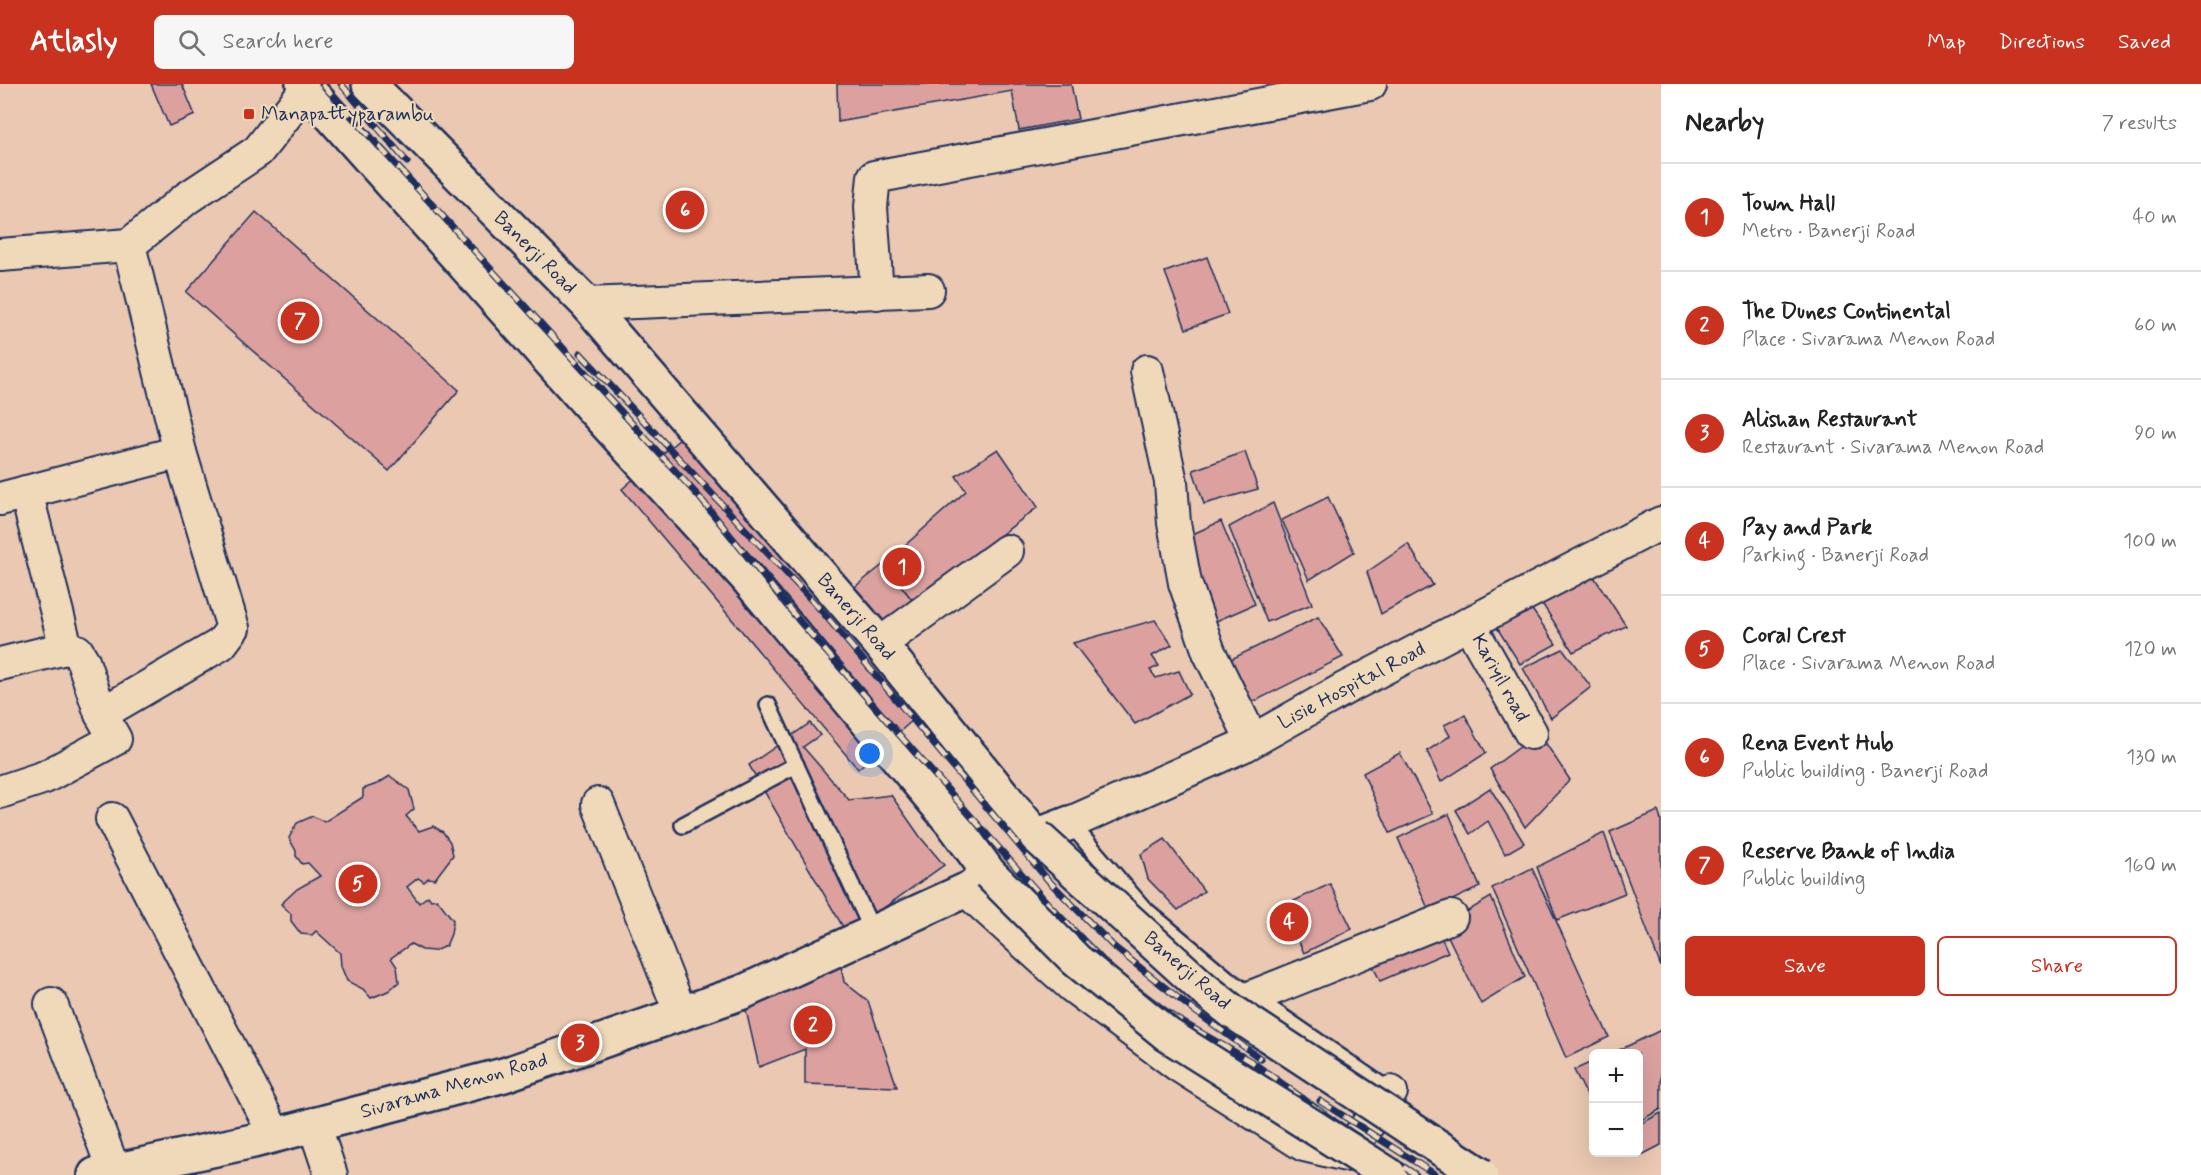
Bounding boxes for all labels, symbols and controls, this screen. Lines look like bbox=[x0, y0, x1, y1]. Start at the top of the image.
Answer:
search box bbox=[154, 15, 574, 69]
text: Atlasly bbox=[30, 24, 118, 61]
icon: search bbox=[175, 26, 208, 59]
text: Search here bbox=[223, 28, 333, 56]
text: Map bbox=[1927, 28, 1966, 56]
text: Directions bbox=[1999, 28, 2085, 56]
text: Saved bbox=[2118, 28, 2171, 56]
place label: Manapattyparambu bbox=[261, 101, 434, 128]
text: Nearby bbox=[1685, 106, 1764, 140]
marker: Manapattyparambu bbox=[242, 107, 256, 121]
text: 7 results bbox=[2102, 110, 2177, 137]
pin: 6 bbox=[666, 188, 704, 232]
text: Town Hall bbox=[1742, 190, 1835, 218]
text: 1 bbox=[1700, 204, 1709, 231]
text: 40 m bbox=[2133, 204, 2177, 231]
street label: Banerji Road bbox=[487, 205, 583, 301]
text: Metro · Banerji Road bbox=[1742, 218, 1916, 245]
pin: 7 bbox=[280, 298, 320, 344]
text: The Dunes Continental bbox=[1742, 298, 1951, 326]
text: 2 bbox=[1700, 312, 1709, 339]
text: 60 m bbox=[2134, 312, 2177, 339]
text: Place · Sivarama Menon Road bbox=[1742, 326, 1995, 353]
text: Alishan Restaurant bbox=[1742, 406, 1917, 434]
text: 3 bbox=[1700, 420, 1709, 447]
text: 90 m bbox=[2134, 420, 2177, 447]
text: Restaurant · Sivarama Menon Road bbox=[1742, 434, 2044, 461]
text: Pay and Park bbox=[1742, 514, 1872, 542]
text: 4 bbox=[1699, 528, 1710, 555]
text: 100 m bbox=[2123, 528, 2177, 555]
text: Parking · Banerji Road bbox=[1742, 542, 1929, 569]
pin: 1 bbox=[882, 544, 922, 590]
street label: Banerji Road bbox=[810, 568, 902, 666]
text: Coral Crest bbox=[1742, 622, 1846, 650]
street label: Kariyil road bbox=[1465, 629, 1535, 727]
street label: Lisie Hospital Road bbox=[1274, 636, 1430, 736]
text: 5 bbox=[1699, 636, 1711, 663]
text: 120 m bbox=[2124, 636, 2177, 663]
text: Place · Sivarama Menon Road bbox=[1742, 650, 1995, 677]
text: Rena Event Hub bbox=[1742, 730, 1894, 758]
your location bbox=[855, 739, 884, 768]
text: 6 bbox=[1699, 744, 1710, 771]
text: 130 m bbox=[2126, 744, 2177, 771]
text: Public building · Banerji Road bbox=[1742, 758, 1988, 785]
text: Reserve Bank of India bbox=[1742, 838, 1955, 866]
text: 7 bbox=[1698, 852, 1711, 879]
text: 160 m bbox=[2124, 852, 2177, 879]
pin: 5 bbox=[338, 862, 378, 906]
text: Public building bbox=[1742, 866, 1865, 893]
pin: 4 bbox=[1270, 900, 1308, 944]
street label: Banerji Road bbox=[1138, 925, 1236, 1017]
button: Save bbox=[1685, 936, 1925, 996]
button: Share bbox=[1937, 936, 2177, 996]
pin: 2 bbox=[794, 1002, 832, 1048]
pin: 3 bbox=[560, 1020, 600, 1066]
street label: Sivarama Menon Road bbox=[357, 1046, 551, 1126]
map controls bbox=[1589, 1049, 1643, 1157]
button: + bbox=[1589, 1049, 1643, 1103]
button: − bbox=[1589, 1103, 1643, 1157]

